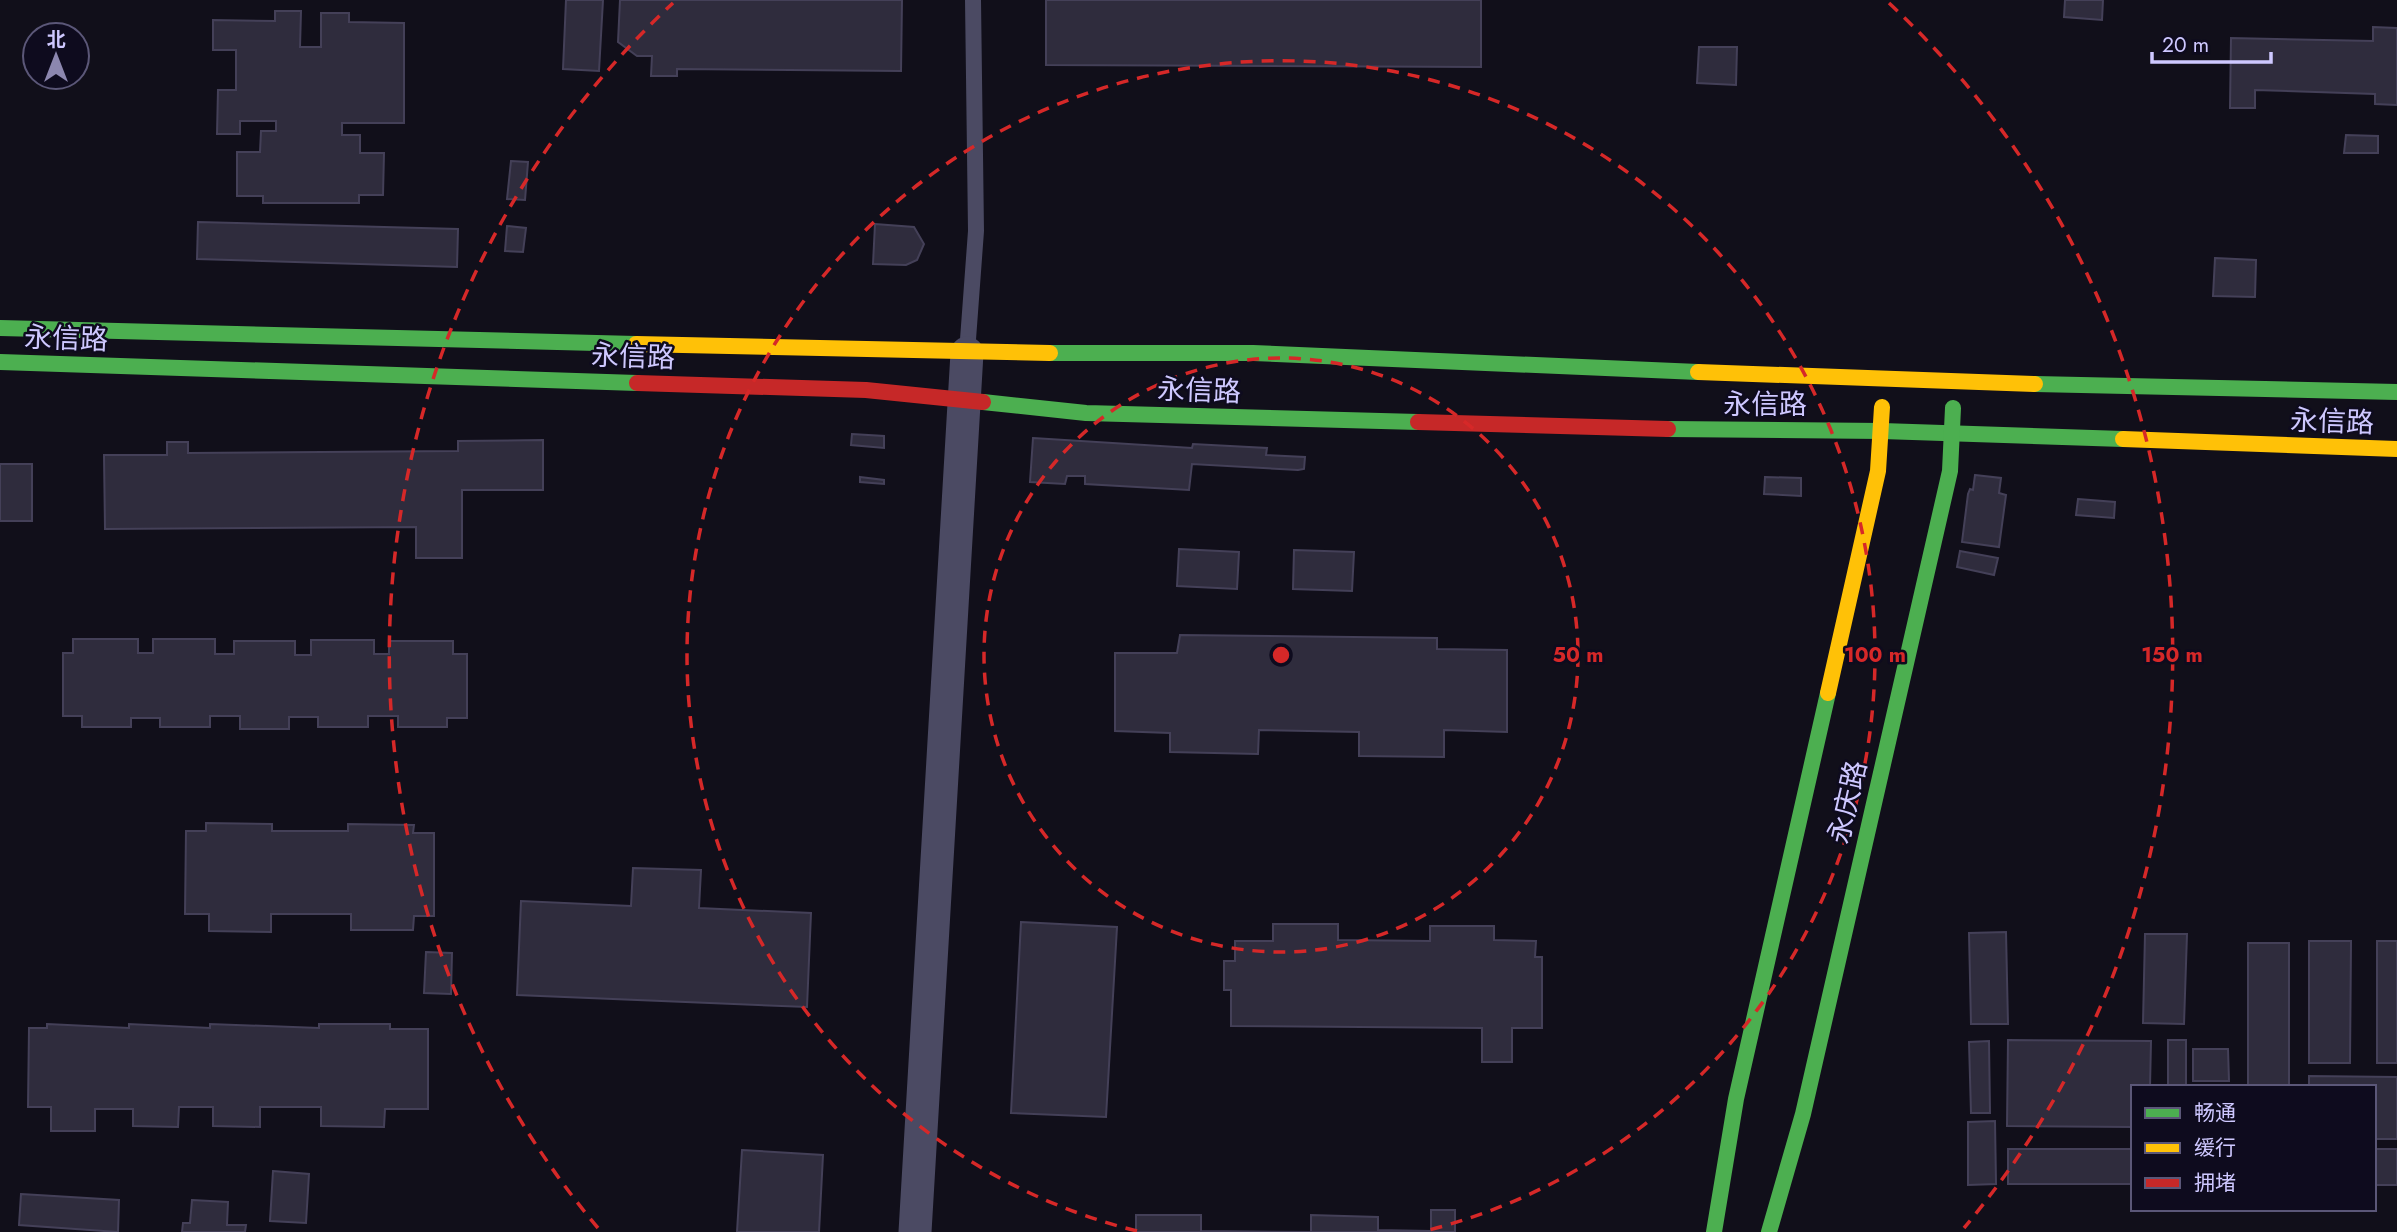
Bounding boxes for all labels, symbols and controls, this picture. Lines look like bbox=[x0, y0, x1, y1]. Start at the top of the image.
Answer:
north arrow bbox=[21, 21, 91, 91]
scale bar bbox=[2152, 21, 2271, 65]
text: 北 bbox=[46, 26, 66, 53]
text: 20 m bbox=[2162, 30, 2209, 60]
street label: 永信路 bbox=[23, 317, 109, 360]
street label: 永信路 bbox=[590, 335, 676, 378]
street label: 永信路 bbox=[1156, 369, 1242, 412]
street label: 永信路 bbox=[1723, 384, 1807, 425]
street label: 永信路 bbox=[2289, 400, 2375, 443]
text: 50 m bbox=[1553, 640, 1603, 670]
text: 100 m bbox=[1844, 640, 1906, 670]
text: 150 m bbox=[2141, 640, 2203, 670]
centre of rings bbox=[1269, 643, 1293, 667]
street label: 永庆路 bbox=[1818, 757, 1877, 848]
legend bbox=[2131, 1085, 2376, 1211]
text: 畅通 bbox=[2194, 1098, 2236, 1128]
text: 缓行 bbox=[2194, 1133, 2236, 1163]
text: 拥堵 bbox=[2194, 1168, 2236, 1198]

